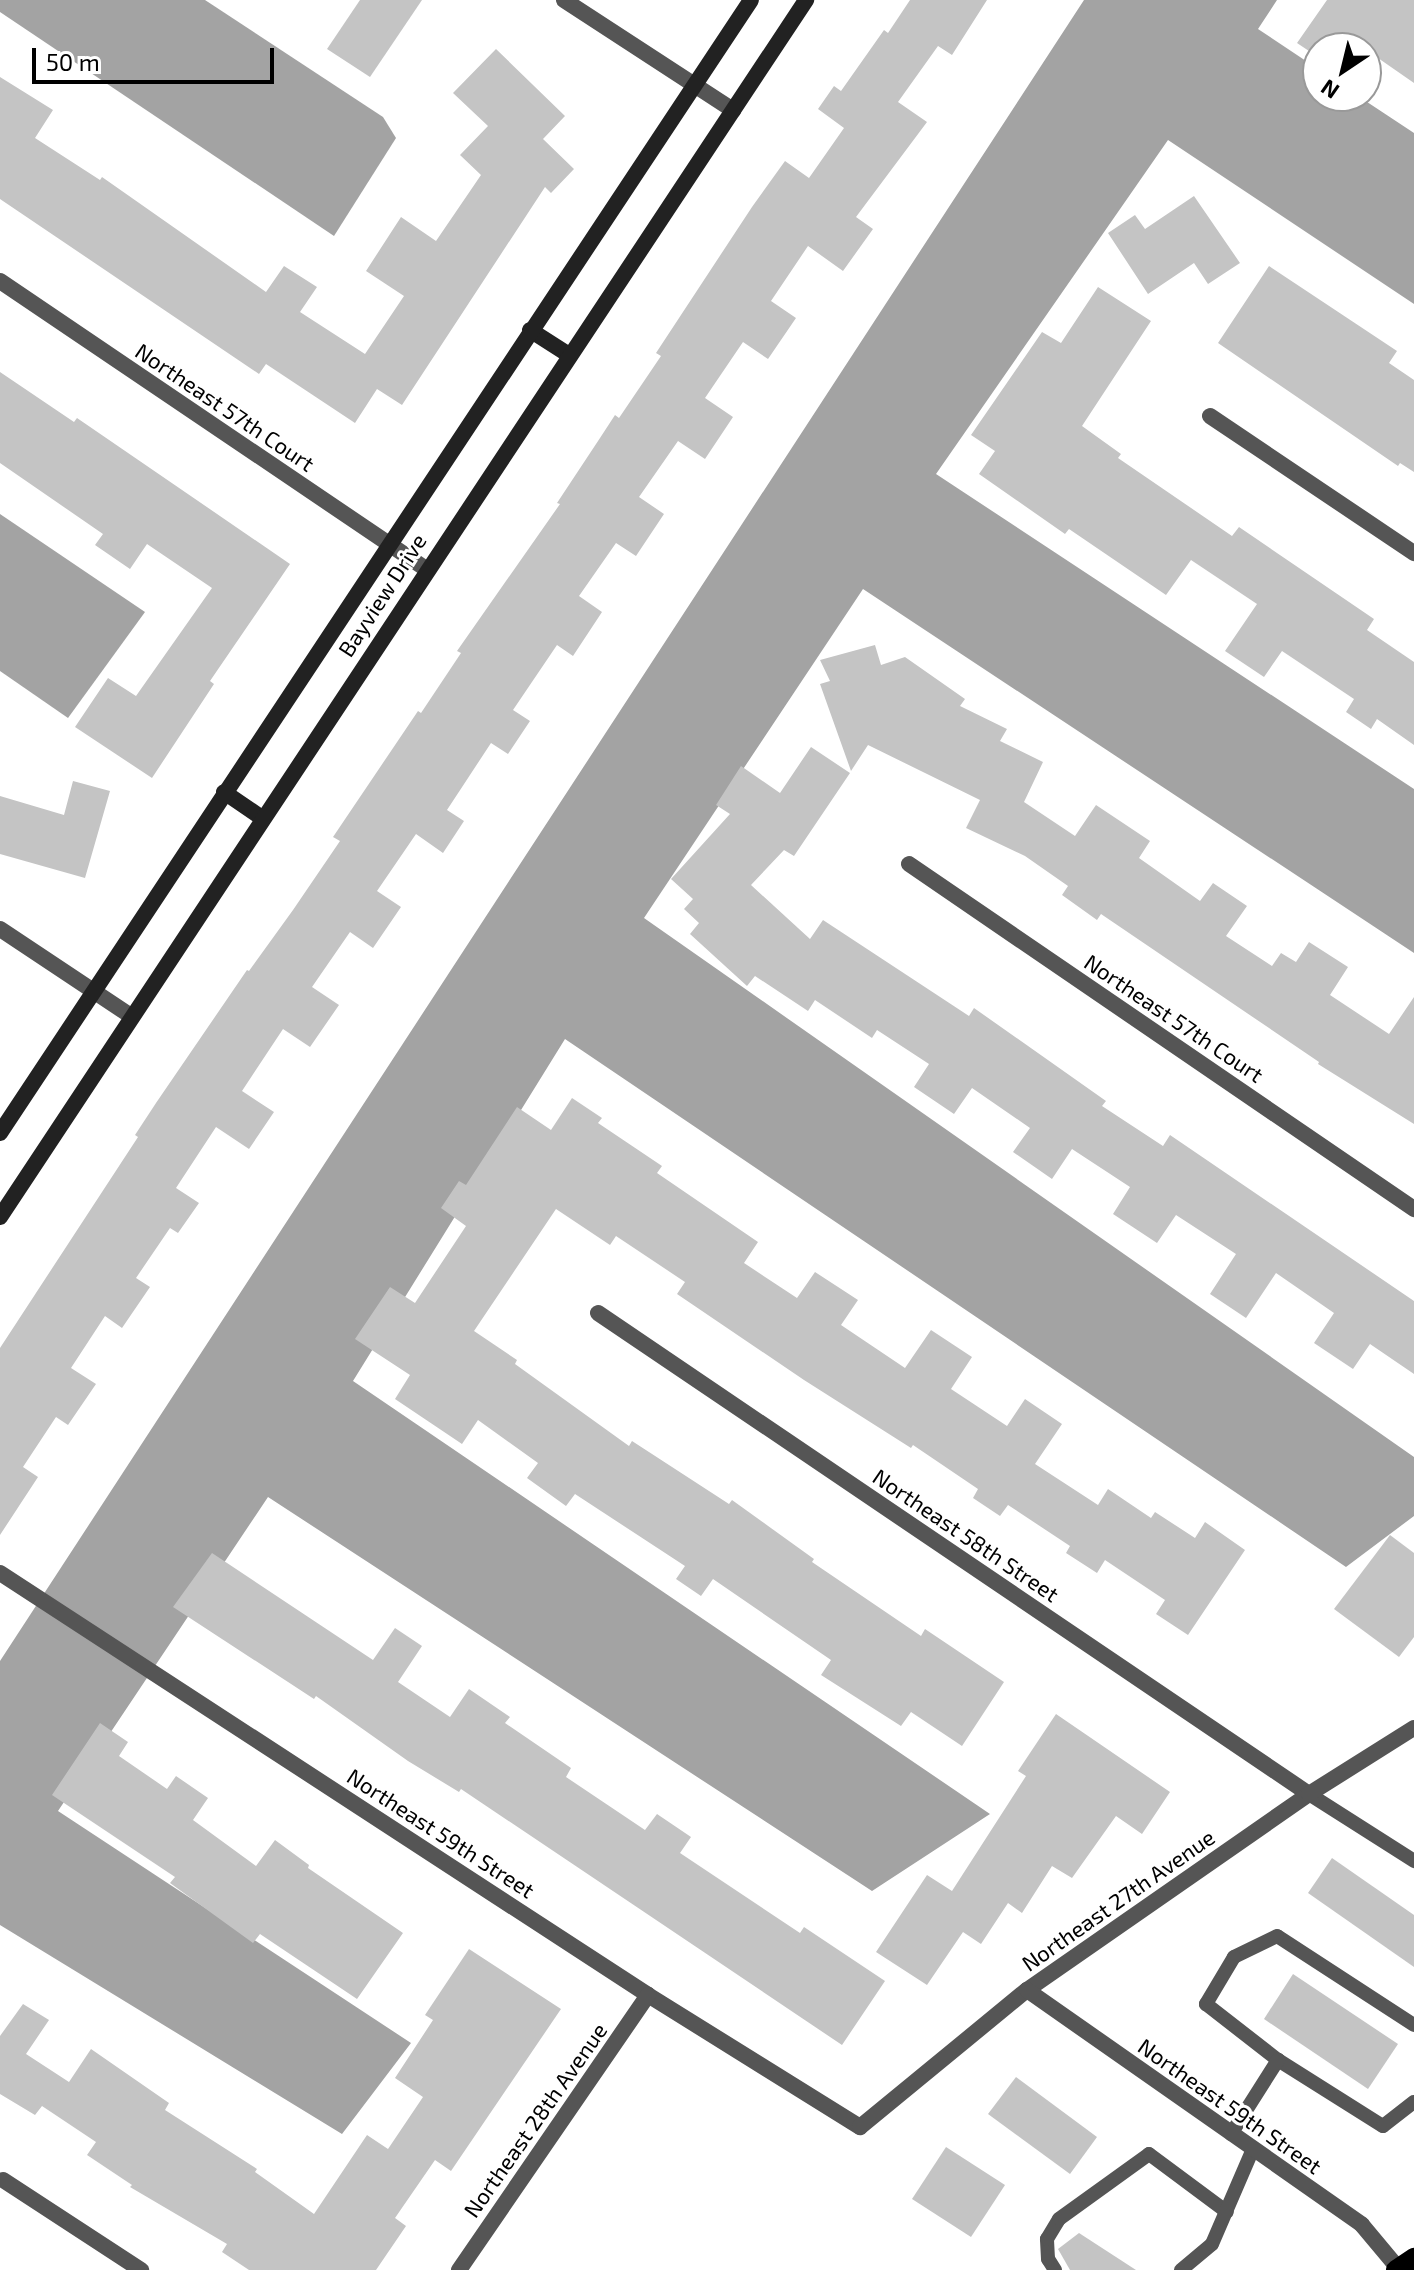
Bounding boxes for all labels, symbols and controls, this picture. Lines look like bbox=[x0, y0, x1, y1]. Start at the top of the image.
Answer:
scale bar bbox=[36, 32, 278, 82]
north arrow bbox=[1302, 32, 1382, 112]
text: 50 m bbox=[46, 47, 100, 76]
text: N bbox=[1315, 75, 1343, 105]
street label: Northeast 57th Court bbox=[130, 337, 320, 477]
street label: Bayview Drive bbox=[332, 528, 432, 662]
street label: Northeast 57th Court bbox=[1079, 948, 1269, 1088]
street label: Northeast 58th Street bbox=[868, 1463, 1064, 1607]
street label: Northeast 59th Street bbox=[342, 1763, 540, 1903]
street label: Northeast 27th Avenue bbox=[1016, 1823, 1220, 1977]
street label: Northeast 28th Avenue bbox=[458, 2017, 612, 2223]
street label: Northeast 59th Street bbox=[1133, 2033, 1327, 2179]

